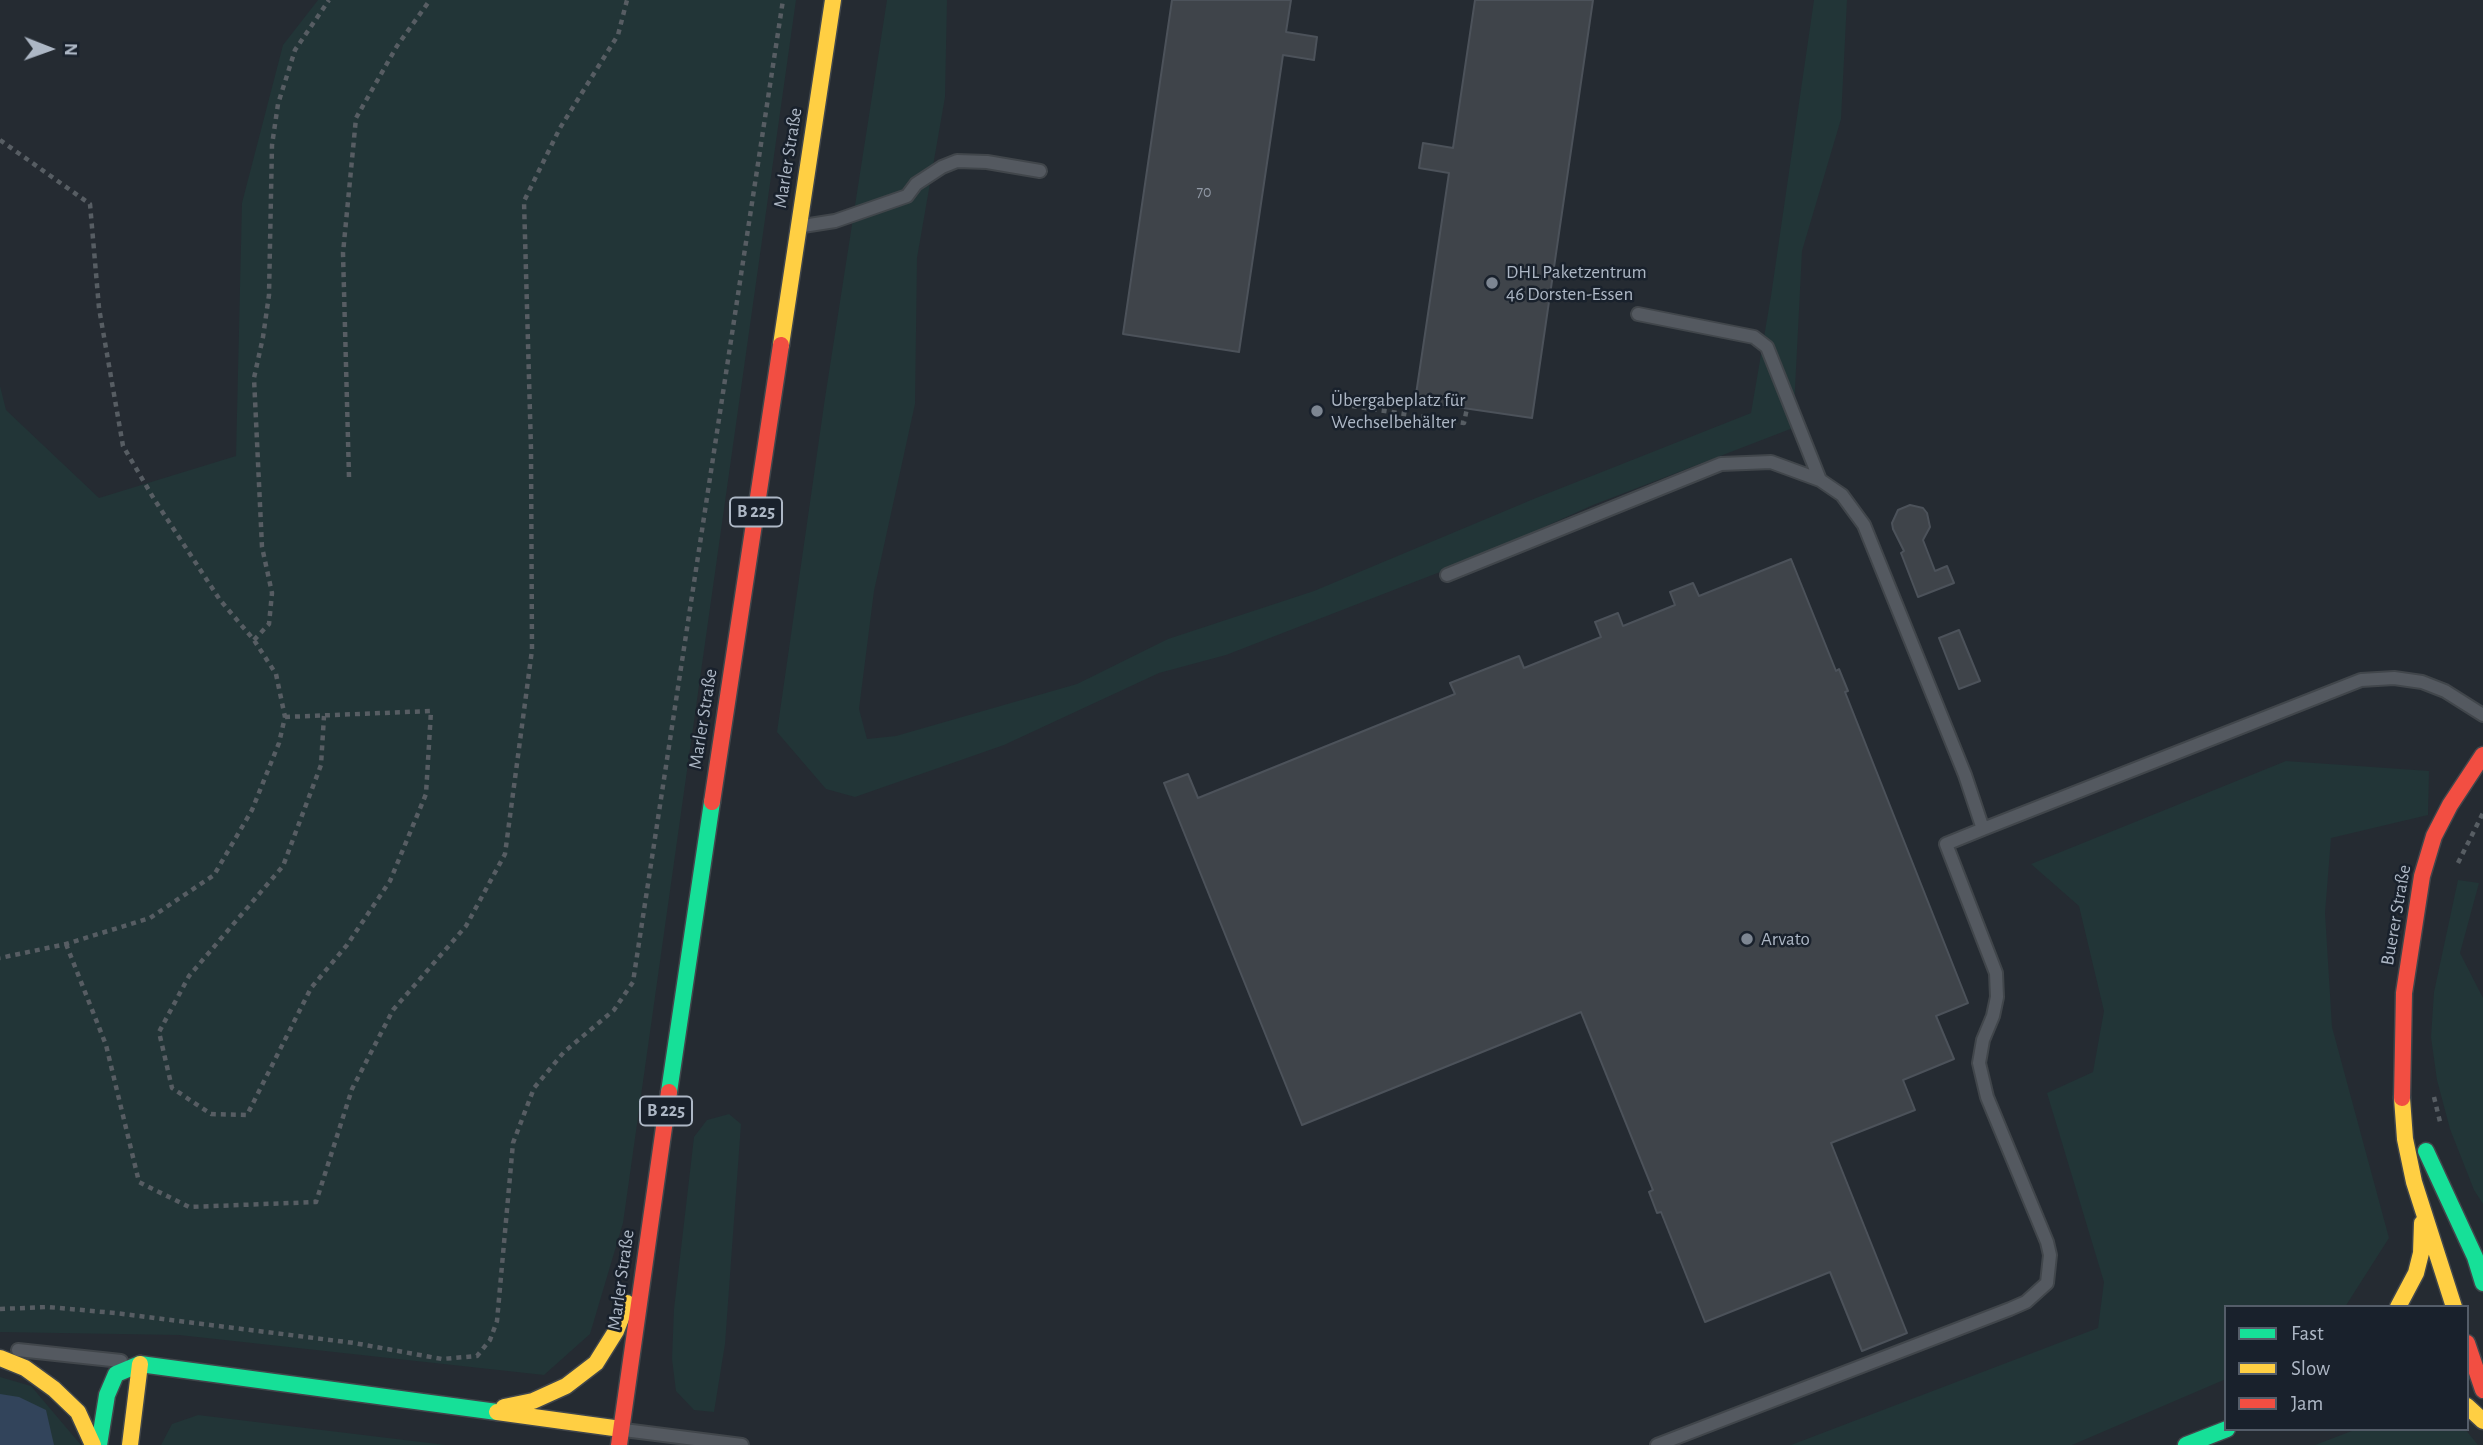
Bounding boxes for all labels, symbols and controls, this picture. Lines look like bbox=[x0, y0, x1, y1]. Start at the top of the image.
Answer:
north arrow bbox=[14, 14, 84, 84]
text: N bbox=[61, 43, 80, 56]
street label: Marler Straße bbox=[769, 106, 807, 210]
house number: 70 bbox=[1196, 182, 1212, 202]
place label: DHL Paketzentrum 46 Dorsten-Essen bbox=[1506, 261, 1647, 305]
marker: DHL Paketzentrum 46 Dorsten-Essen bbox=[1484, 275, 1500, 291]
place label: Übergabeplatz für Wechselbehälter bbox=[1331, 389, 1465, 433]
marker: Übergabeplatz für Wechselbehälter bbox=[1309, 403, 1325, 419]
road number: B 225 bbox=[730, 498, 782, 526]
street label: Marler Straße bbox=[684, 667, 722, 771]
street label: Buerer Straße bbox=[2376, 863, 2416, 967]
place label: Arvato bbox=[1761, 928, 1810, 950]
marker: Arvato bbox=[1739, 931, 1755, 947]
road number: B 225 bbox=[640, 1096, 692, 1126]
street label: Marler Straße bbox=[603, 1228, 639, 1332]
legend bbox=[2224, 1305, 2469, 1431]
text: Fast bbox=[2291, 1323, 2324, 1344]
text: Slow bbox=[2291, 1358, 2330, 1379]
text: Jam bbox=[2291, 1393, 2323, 1414]

